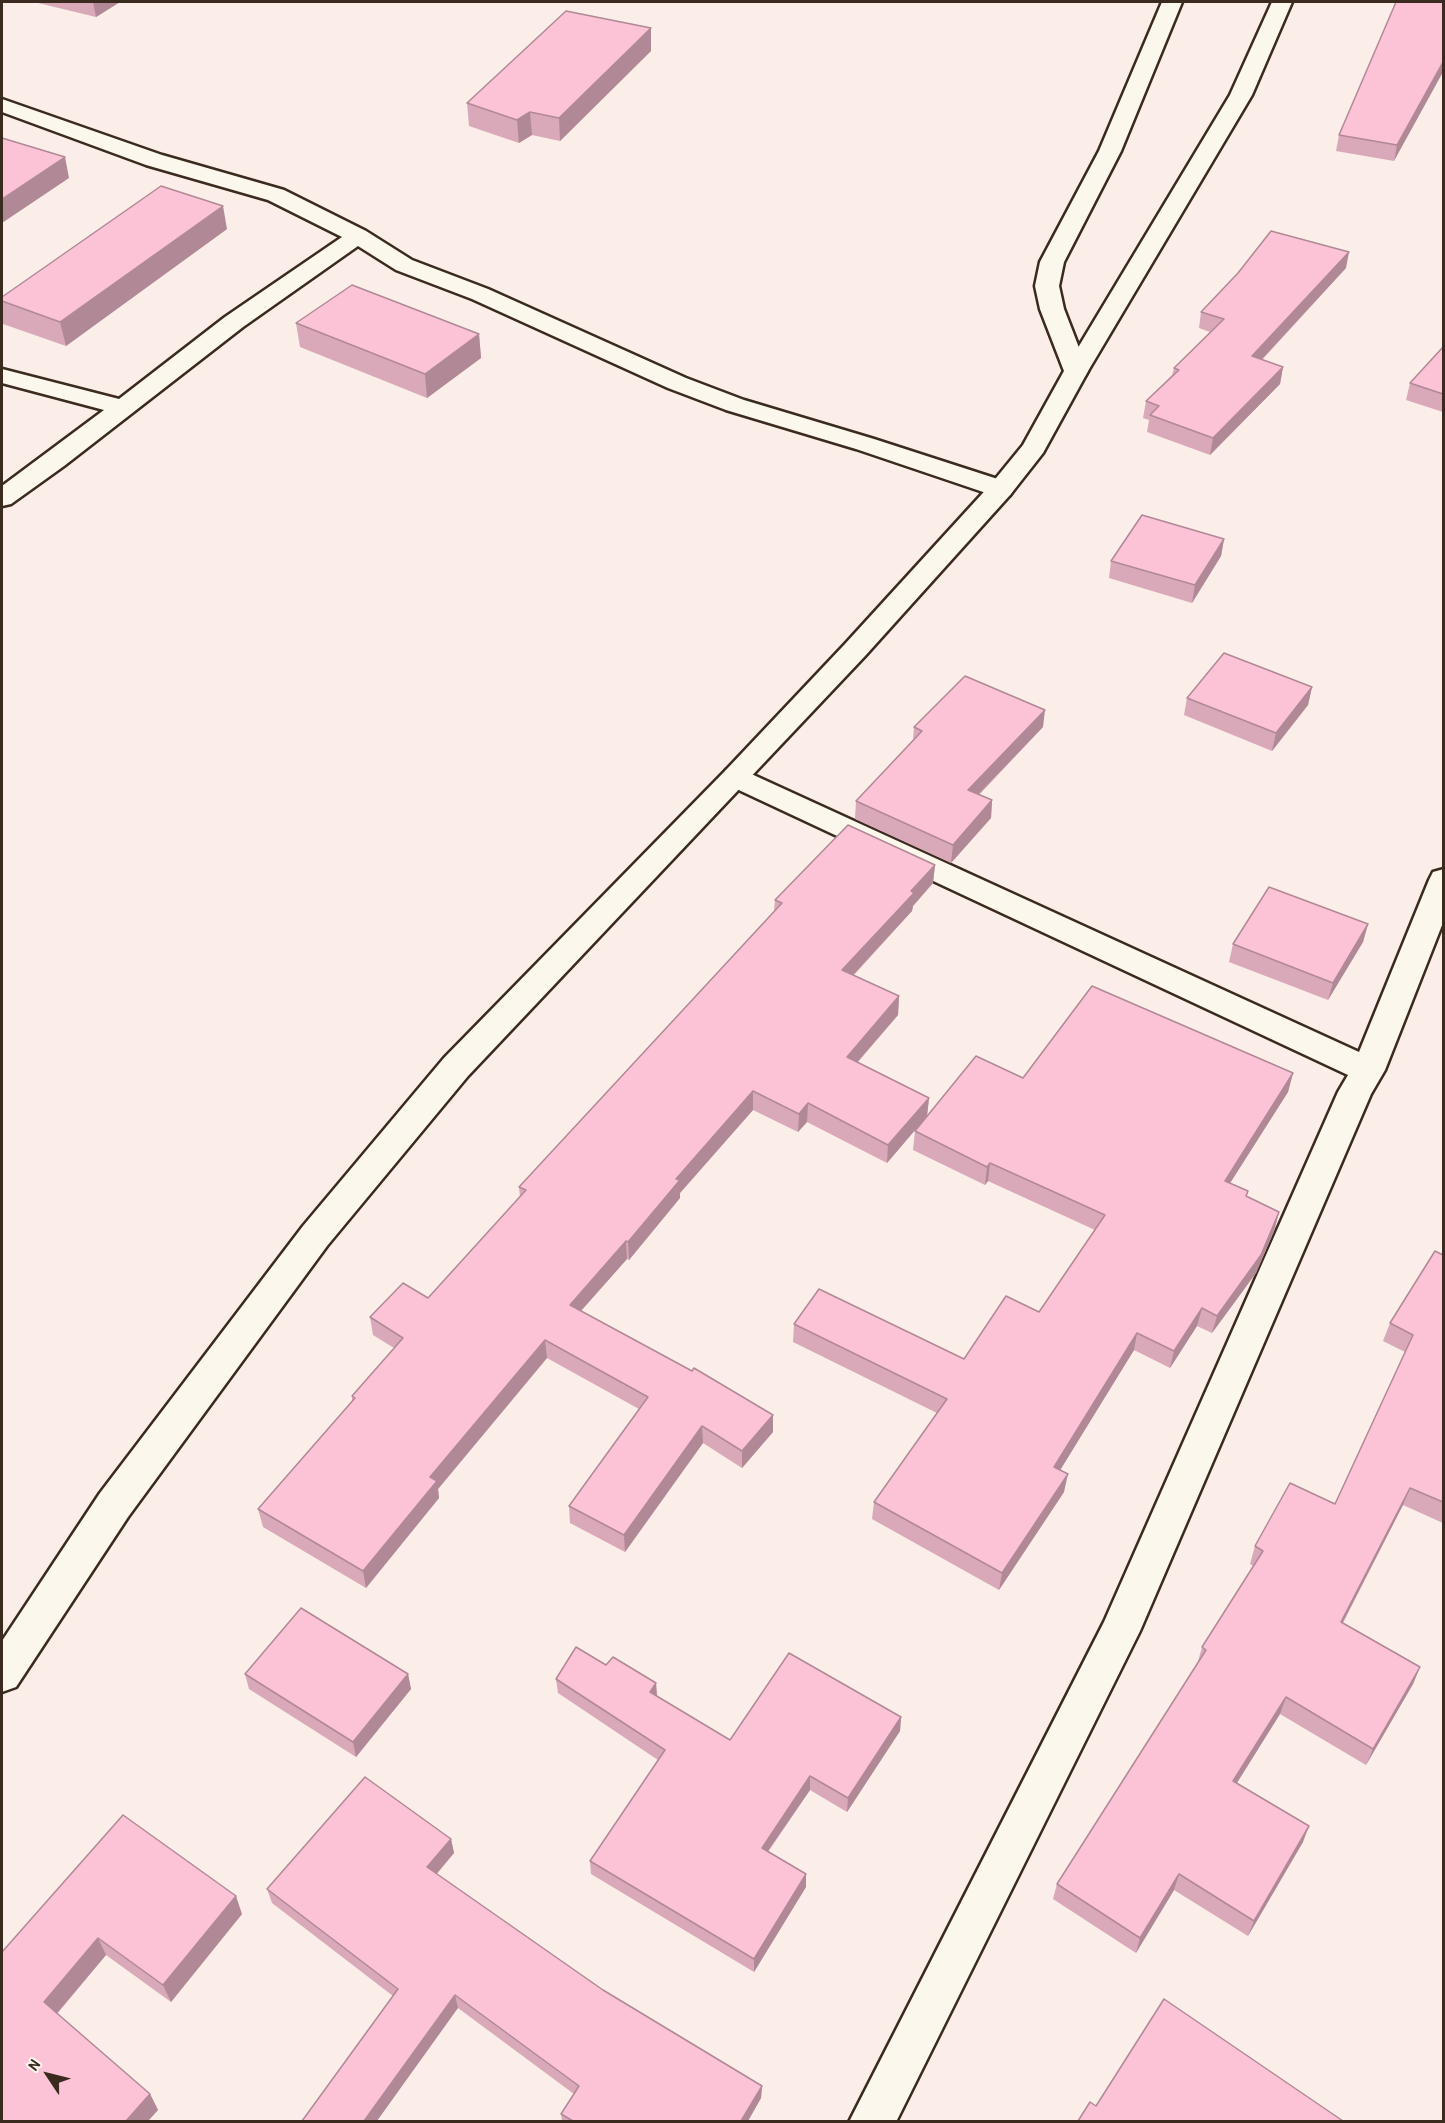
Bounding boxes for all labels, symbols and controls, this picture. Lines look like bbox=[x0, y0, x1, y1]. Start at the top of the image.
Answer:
north arrow bbox=[18, 2045, 78, 2105]
text: N bbox=[22, 2055, 45, 2074]

